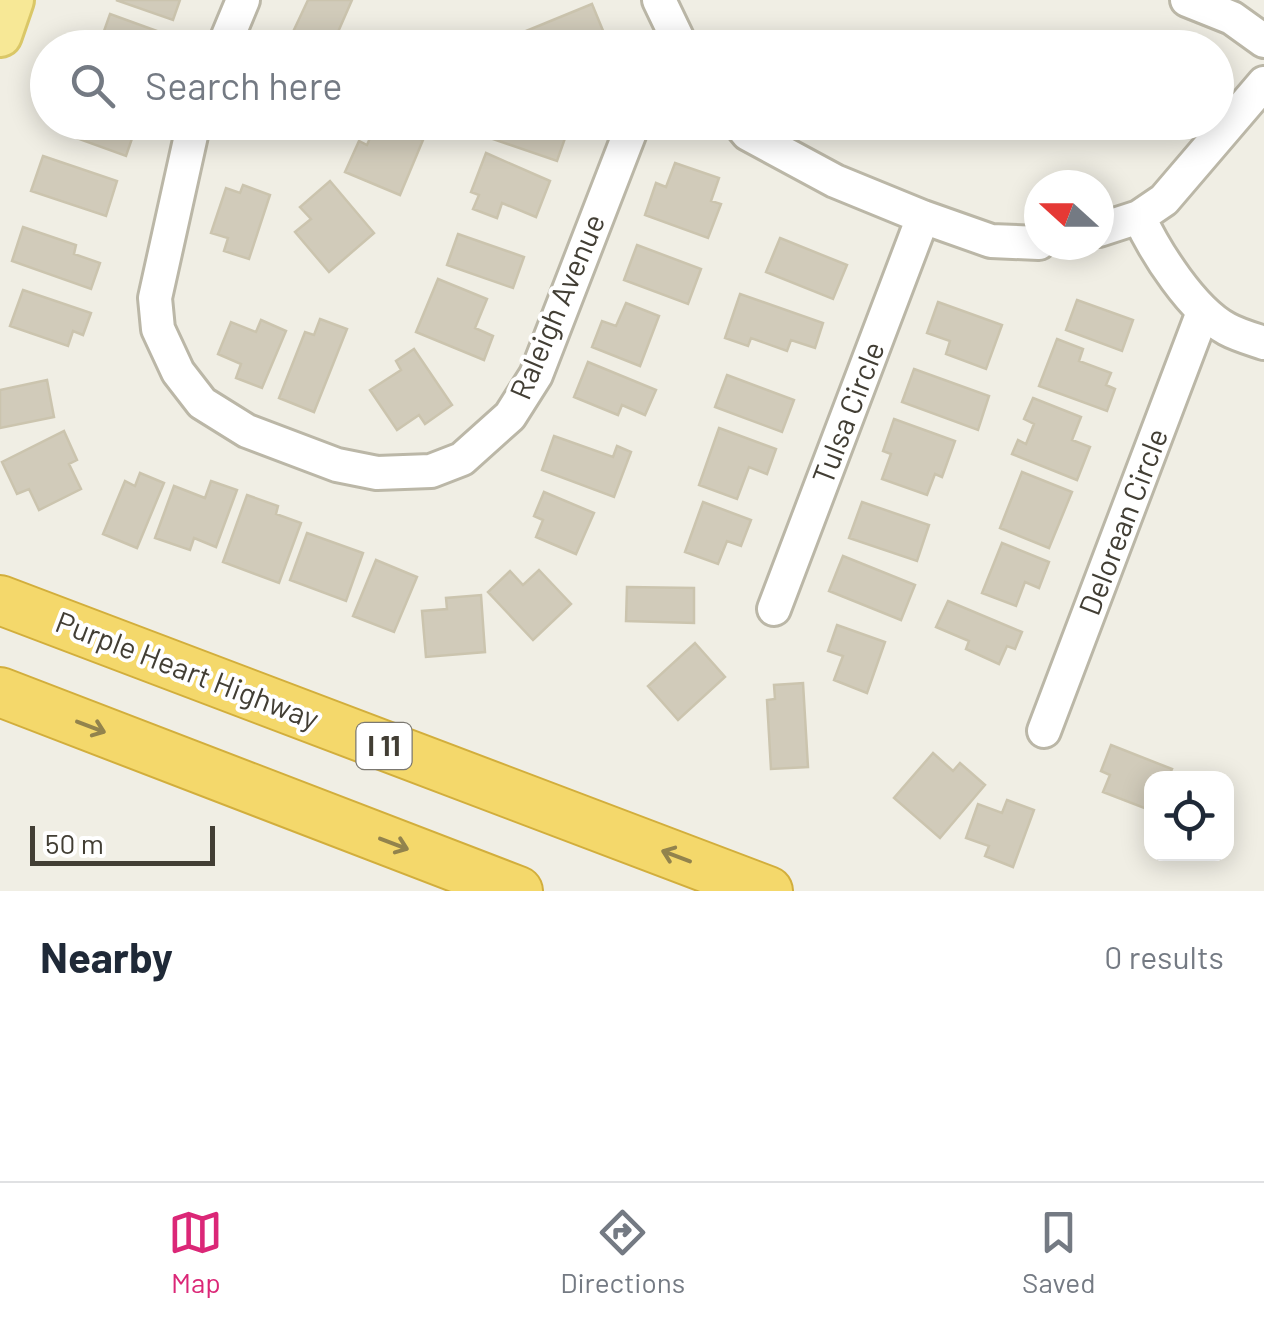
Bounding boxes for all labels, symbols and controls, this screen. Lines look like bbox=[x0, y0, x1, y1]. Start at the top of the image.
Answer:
search box bbox=[30, 30, 1234, 140]
icon: search bbox=[65, 58, 120, 113]
text: Search here bbox=[145, 62, 343, 108]
north arrow bbox=[1024, 170, 1114, 260]
street label: Raleigh Avenue bbox=[501, 208, 611, 404]
street label: Tulsa Circle bbox=[804, 336, 891, 489]
street label: Delorean Circle bbox=[1070, 423, 1174, 620]
street label: Purple Heart Highway bbox=[51, 602, 324, 736]
one-way arrow bbox=[75, 719, 106, 737]
road number: I 11 bbox=[356, 723, 412, 769]
map controls bbox=[1144, 771, 1234, 861]
button: locate bbox=[1144, 771, 1234, 861]
scale bar bbox=[30, 821, 215, 866]
text: 50 m bbox=[45, 826, 104, 860]
one-way arrow bbox=[379, 836, 409, 854]
one-way arrow bbox=[662, 846, 692, 864]
text: Nearby bbox=[40, 931, 173, 981]
text: 0 results bbox=[1104, 937, 1224, 975]
tab: Map bbox=[168, 1205, 223, 1299]
tab: Directions bbox=[560, 1205, 685, 1299]
tab: Saved bbox=[1022, 1205, 1096, 1299]

